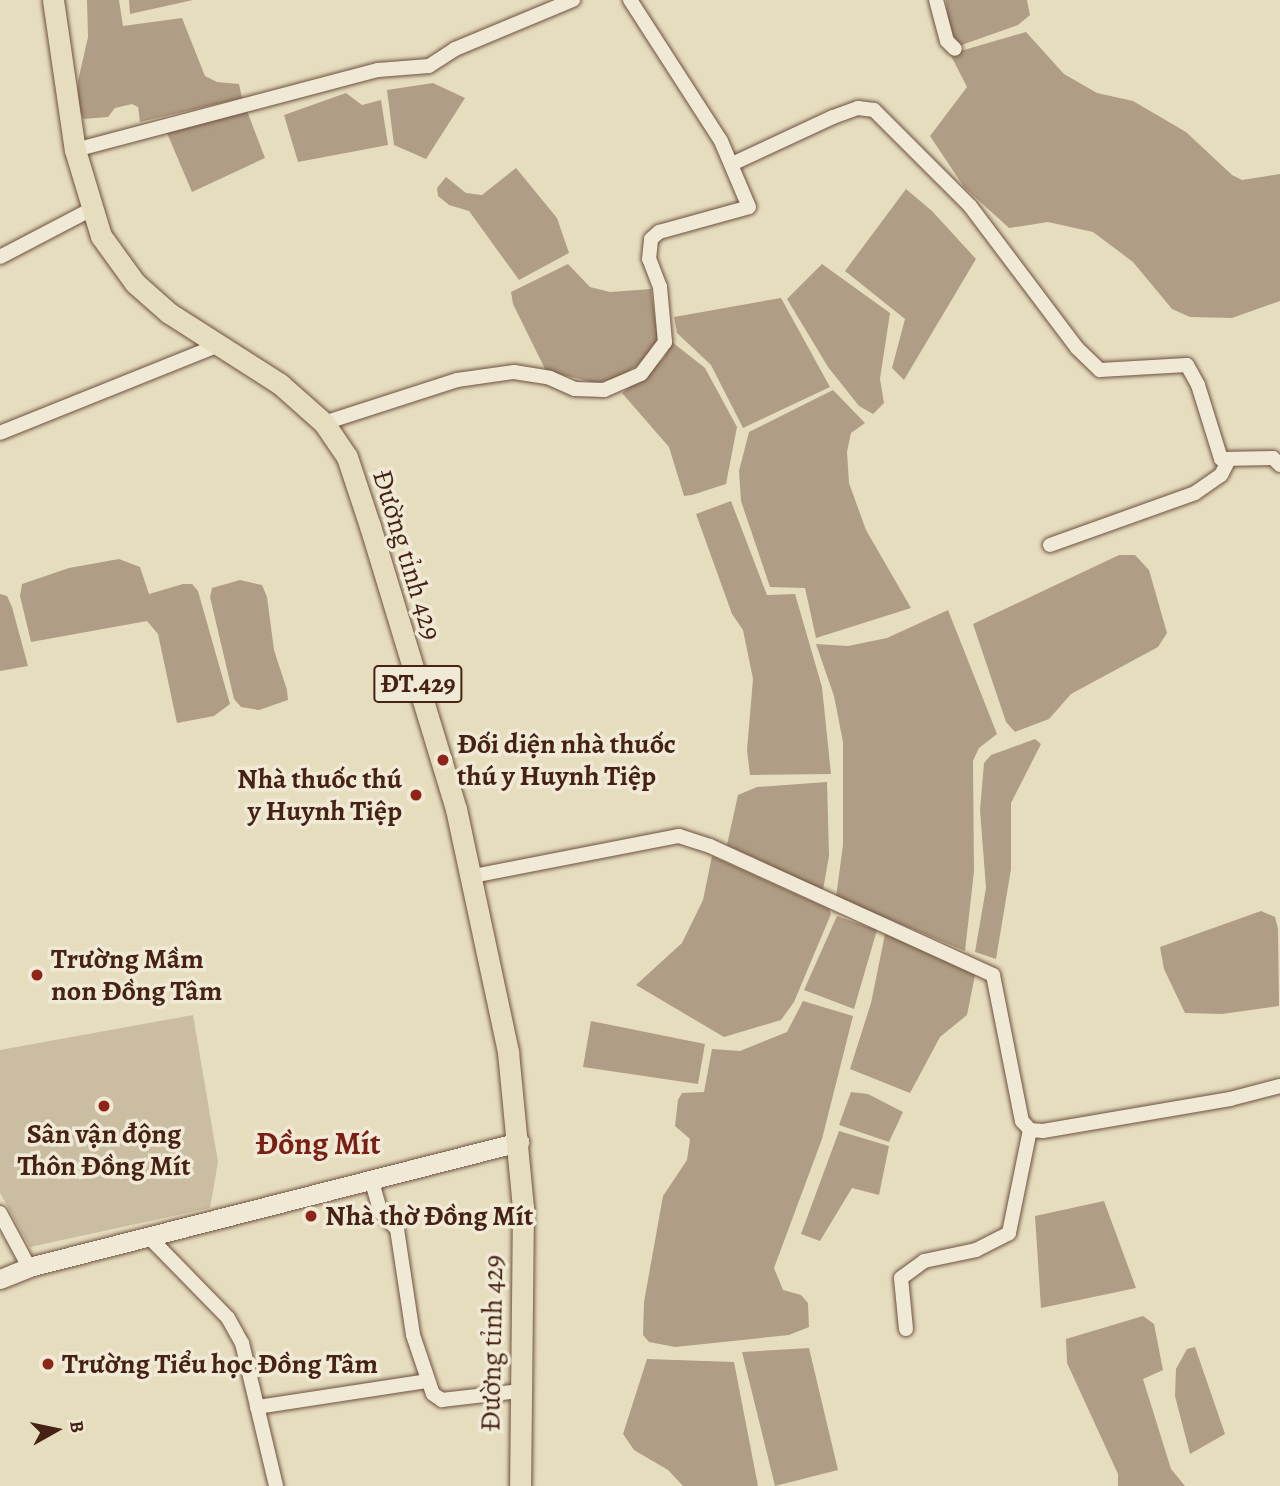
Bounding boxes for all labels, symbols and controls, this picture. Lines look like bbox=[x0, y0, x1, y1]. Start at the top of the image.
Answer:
street label: Đường tỉnh 429 bbox=[365, 466, 449, 644]
road number: ĐT.429 bbox=[372, 662, 464, 706]
place label: Đối diện nhà thuốc thú y Huynh Tiệp bbox=[457, 727, 676, 793]
marker: Đối diện nhà thuốc thú y Huynh Tiệp bbox=[435, 752, 451, 768]
place label: Nhà thuốc thú y Huynh Tiệp bbox=[237, 762, 402, 828]
marker: Nhà thuốc thú y Huynh Tiệp bbox=[408, 787, 424, 803]
place label: Trường Mầm non Đồng Tâm bbox=[51, 942, 222, 1008]
marker: Trường Mầm non Đồng Tâm bbox=[29, 967, 45, 983]
marker: Sân vận động Thôn Đồng Mít bbox=[96, 1098, 112, 1114]
place label: Sân vận động Thôn Đồng Mít bbox=[18, 1117, 190, 1183]
district label: Đồng Mít bbox=[255, 1124, 381, 1162]
place label: Nhà thờ Đồng Mít bbox=[325, 1199, 533, 1233]
marker: Nhà thờ Đồng Mít bbox=[303, 1208, 319, 1224]
street label: Đường tỉnh 429 bbox=[474, 1254, 510, 1432]
place label: Trường Tiểu học Đồng Tâm bbox=[62, 1347, 378, 1381]
marker: Trường Tiểu học Đồng Tâm bbox=[40, 1356, 56, 1372]
north arrow bbox=[21, 1395, 91, 1465]
text: B bbox=[63, 1419, 91, 1435]

